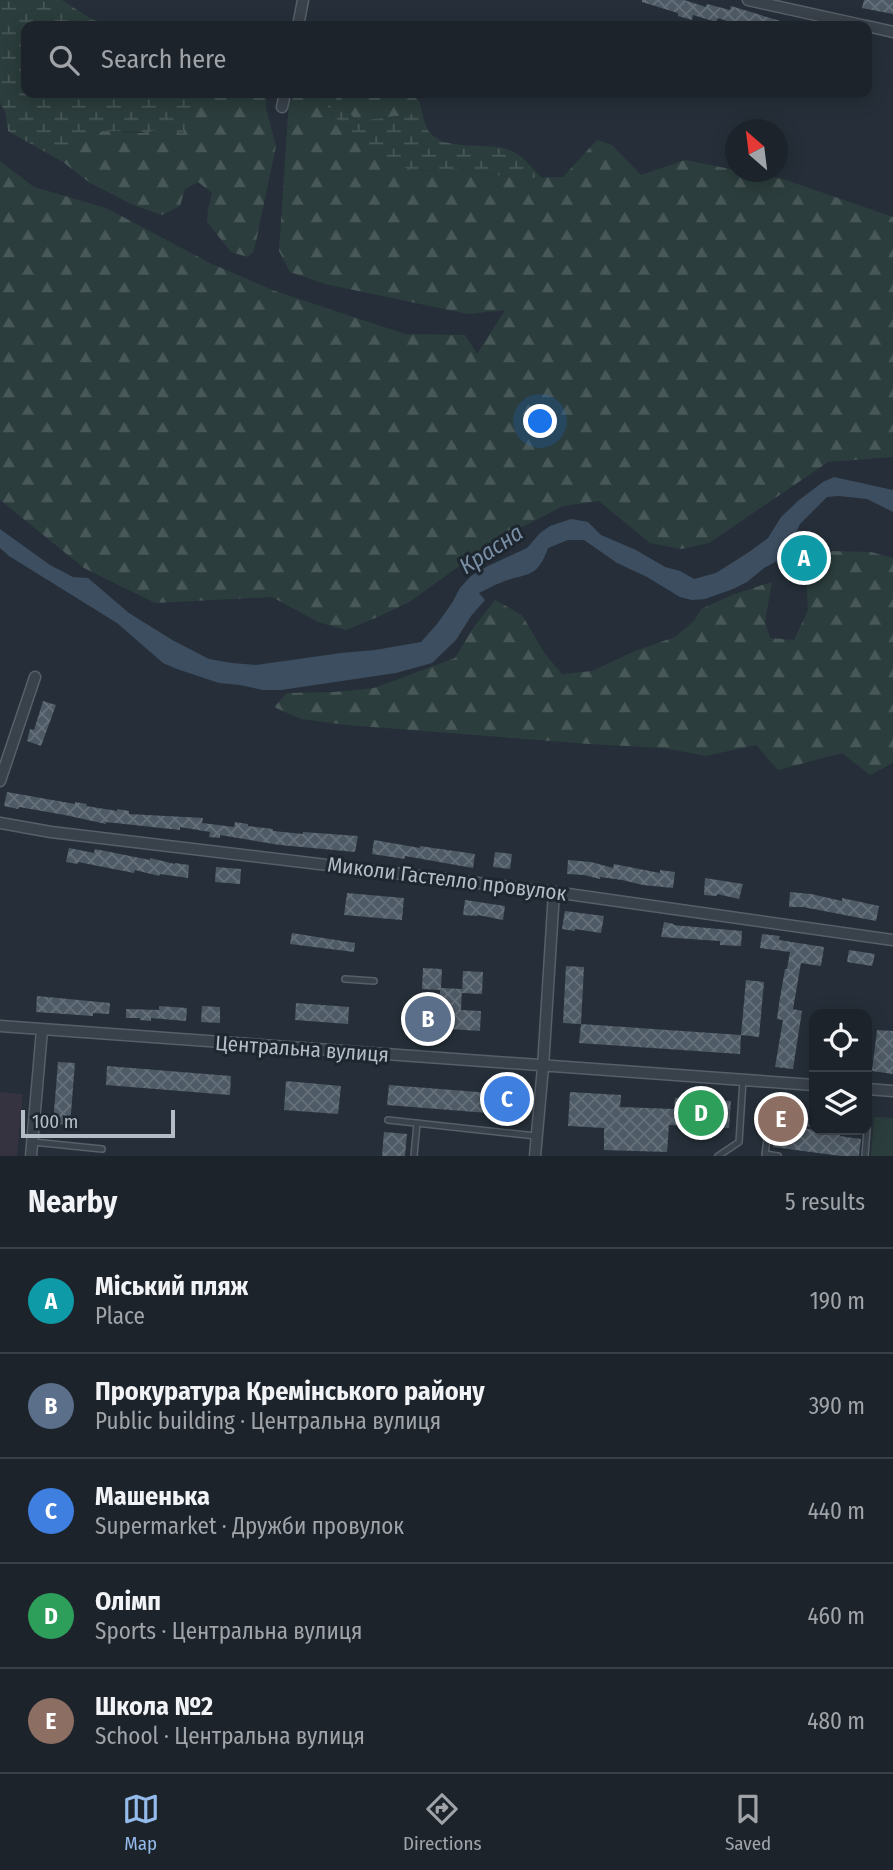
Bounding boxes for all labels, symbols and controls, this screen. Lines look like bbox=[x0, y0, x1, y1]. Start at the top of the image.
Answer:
search box bbox=[21, 21, 872, 98]
icon: search bbox=[45, 41, 83, 79]
text: Search here bbox=[101, 44, 226, 75]
north arrow bbox=[725, 119, 788, 182]
your location bbox=[523, 404, 557, 438]
water label: Красна bbox=[454, 518, 528, 580]
pin: A bbox=[781, 532, 827, 584]
street label: Миколи Гастелло провулок bbox=[326, 851, 568, 907]
pin: B bbox=[405, 993, 451, 1045]
map controls bbox=[809, 1009, 872, 1135]
button: locate bbox=[809, 1009, 872, 1072]
street label: Центральна вулиця bbox=[214, 1030, 390, 1068]
button: layers bbox=[809, 1072, 872, 1135]
pin: C bbox=[484, 1073, 530, 1125]
pin: D bbox=[678, 1087, 724, 1139]
pin: E bbox=[758, 1093, 804, 1145]
scale bar bbox=[21, 1107, 175, 1139]
text: 100 m bbox=[32, 1110, 78, 1133]
text: Nearby bbox=[28, 1184, 117, 1220]
text: 5 results bbox=[785, 1188, 865, 1216]
text: Міський пляж bbox=[95, 1271, 248, 1302]
text: A bbox=[45, 1287, 57, 1315]
text: 190 m bbox=[810, 1287, 865, 1315]
text: Place bbox=[95, 1302, 145, 1330]
text: Прокуратура Кремінського району bbox=[95, 1376, 485, 1407]
text: B bbox=[45, 1392, 57, 1420]
text: 390 m bbox=[809, 1392, 865, 1420]
text: Public building · Центральна вулиця bbox=[95, 1407, 441, 1435]
text: Машенька bbox=[95, 1481, 210, 1512]
text: C bbox=[45, 1497, 57, 1525]
text: 440 m bbox=[808, 1497, 865, 1525]
text: Supermarket · Дружби провулок bbox=[95, 1512, 404, 1540]
text: Олімп bbox=[95, 1586, 161, 1617]
text: D bbox=[44, 1602, 58, 1630]
text: 460 m bbox=[807, 1602, 865, 1630]
text: Sports · Центральна вулиця bbox=[95, 1617, 362, 1645]
text: Школа №2 bbox=[95, 1691, 213, 1722]
text: E bbox=[46, 1707, 56, 1735]
text: 480 m bbox=[807, 1707, 865, 1735]
text: School · Центральна вулиця bbox=[95, 1722, 365, 1750]
tab: Map bbox=[122, 1790, 160, 1855]
tab: Directions bbox=[403, 1790, 482, 1855]
tab: Saved bbox=[725, 1790, 771, 1855]

